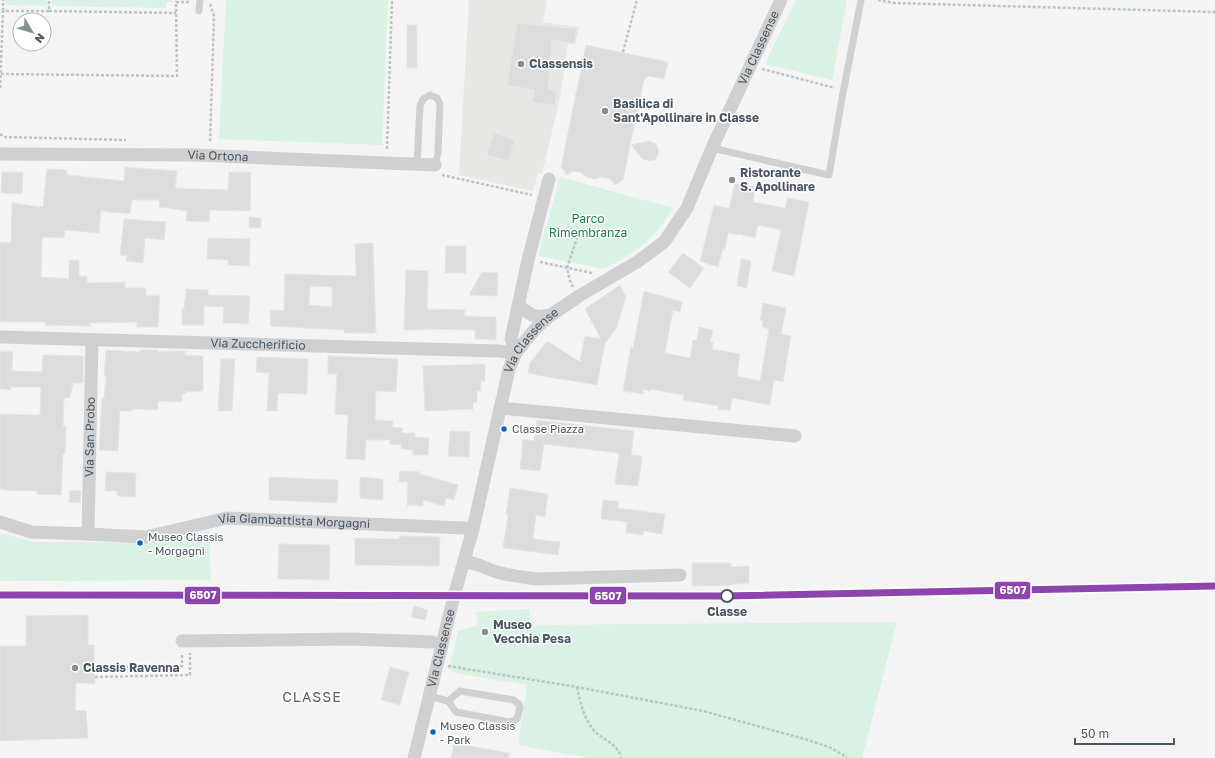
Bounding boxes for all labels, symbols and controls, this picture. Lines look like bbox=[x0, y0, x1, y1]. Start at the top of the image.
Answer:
street label: Via Classense bbox=[734, 8, 782, 87]
north arrow bbox=[12, 12, 52, 52]
text: N bbox=[33, 31, 48, 46]
place label: Classensis bbox=[529, 56, 593, 71]
marker: Classensis bbox=[516, 59, 526, 69]
place label: Basilica di Sant'Apollinare in Classe bbox=[613, 96, 759, 125]
marker: Basilica di Sant'Apollinare in Classe bbox=[600, 106, 610, 116]
street label: Via Ortona bbox=[187, 147, 249, 164]
place label: Ristorante S. Apollinare bbox=[740, 165, 815, 194]
marker: Ristorante S. Apollinare bbox=[727, 175, 737, 185]
park label: Parco Rimembranza bbox=[549, 211, 627, 240]
street label: Via Classense bbox=[500, 304, 561, 375]
street label: Via Zuccherificio bbox=[210, 335, 306, 353]
street label: Via San Probo bbox=[81, 397, 98, 477]
place label: Classe Piazza bbox=[512, 422, 584, 435]
marker: Classe Piazza bbox=[499, 424, 509, 434]
street label: Via Giambattista Morgagni bbox=[216, 510, 370, 531]
place label: Museo Classis - Morgagni bbox=[148, 530, 223, 557]
marker: Museo Classis - Morgagni bbox=[135, 538, 145, 548]
line badge: 6507 bbox=[994, 581, 1031, 600]
text: 6507 bbox=[1000, 583, 1026, 596]
line badge: 6507 bbox=[184, 586, 221, 605]
line badge: 6507 bbox=[589, 586, 627, 605]
text: 6507 bbox=[190, 588, 216, 601]
text: 6507 bbox=[595, 589, 621, 602]
marker: Classe bbox=[720, 589, 734, 603]
place label: Classe bbox=[707, 604, 747, 619]
street label: Via Classense bbox=[424, 607, 458, 689]
place label: Museo Vecchia Pesa bbox=[493, 617, 571, 646]
marker: Museo Vecchia Pesa bbox=[480, 627, 490, 637]
place label: Classis Ravenna bbox=[83, 660, 179, 675]
marker: Classis Ravenna bbox=[70, 663, 80, 673]
district label: CLASSE bbox=[282, 688, 342, 705]
place label: Museo Classis - Park bbox=[440, 719, 515, 746]
scale bar bbox=[1075, 720, 1174, 746]
text: 50 m bbox=[1081, 726, 1109, 741]
marker: Museo Classis - Park bbox=[428, 727, 438, 737]

